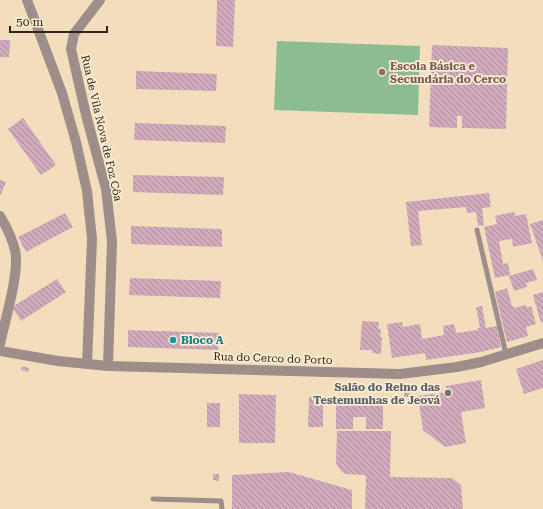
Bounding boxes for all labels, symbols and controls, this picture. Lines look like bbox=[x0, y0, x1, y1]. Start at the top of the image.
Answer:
scale bar bbox=[10, 8, 107, 34]
text: 50 m bbox=[16, 15, 43, 29]
street label: Rua de Vila Nova de Foz Côa bbox=[78, 54, 125, 202]
place label: Escola Básica e Secundária do Cerco bbox=[390, 60, 506, 86]
marker: Escola Básica e Secundária do Cerco bbox=[377, 67, 387, 77]
place label: Bloco A bbox=[181, 334, 224, 347]
marker: Bloco A bbox=[168, 335, 178, 345]
street label: Rua do Cerco do Porto bbox=[213, 350, 333, 367]
place label: Salão do Reino das Testemunhas de Jeová bbox=[313, 381, 441, 407]
marker: Salão do Reino das Testemunhas de Jeová bbox=[443, 388, 453, 398]

